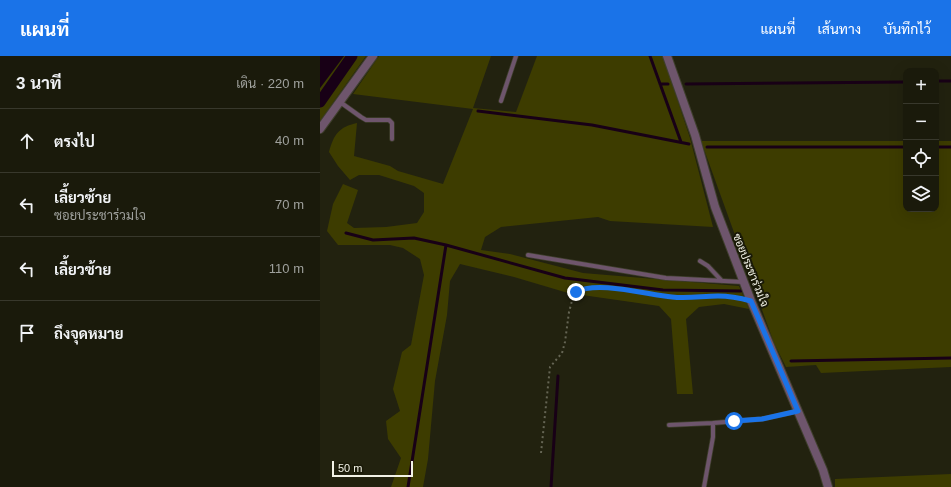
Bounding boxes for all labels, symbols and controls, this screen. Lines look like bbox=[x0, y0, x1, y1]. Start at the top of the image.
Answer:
text: แผนที่ bbox=[20, 19, 69, 40]
text: แผนที่ bbox=[760, 21, 795, 37]
text: เส้นทาง bbox=[817, 21, 861, 37]
text: บันทึกไว้ bbox=[883, 21, 931, 37]
map controls bbox=[903, 68, 939, 212]
button: + bbox=[903, 68, 939, 104]
text: 3 นาที bbox=[16, 74, 61, 93]
text: เดิน · 220 m bbox=[236, 76, 304, 91]
button: − bbox=[903, 104, 939, 140]
icon: ahead bbox=[16, 130, 38, 152]
text: ตรงไป bbox=[54, 133, 95, 150]
text: 40 m bbox=[275, 133, 304, 148]
button: locate bbox=[903, 140, 939, 176]
button: layers bbox=[903, 176, 939, 212]
text: เลี้ยวซ้าย bbox=[54, 189, 111, 206]
icon: left bbox=[16, 194, 38, 216]
text: 70 m bbox=[275, 197, 304, 212]
text: ซอยประชาร่วมใจ bbox=[54, 208, 146, 223]
street label: ซอยประชาร่วมใจ bbox=[731, 231, 773, 308]
icon: left bbox=[16, 258, 38, 280]
text: เลี้ยวซ้าย bbox=[54, 261, 111, 278]
text: 110 m bbox=[269, 261, 304, 276]
route end bbox=[567, 283, 585, 301]
icon: arrive bbox=[16, 322, 38, 344]
text: ถึงจุดหมาย bbox=[54, 325, 124, 342]
route start bbox=[725, 412, 743, 430]
scale bar bbox=[332, 459, 413, 478]
text: 50 m bbox=[338, 462, 362, 474]

